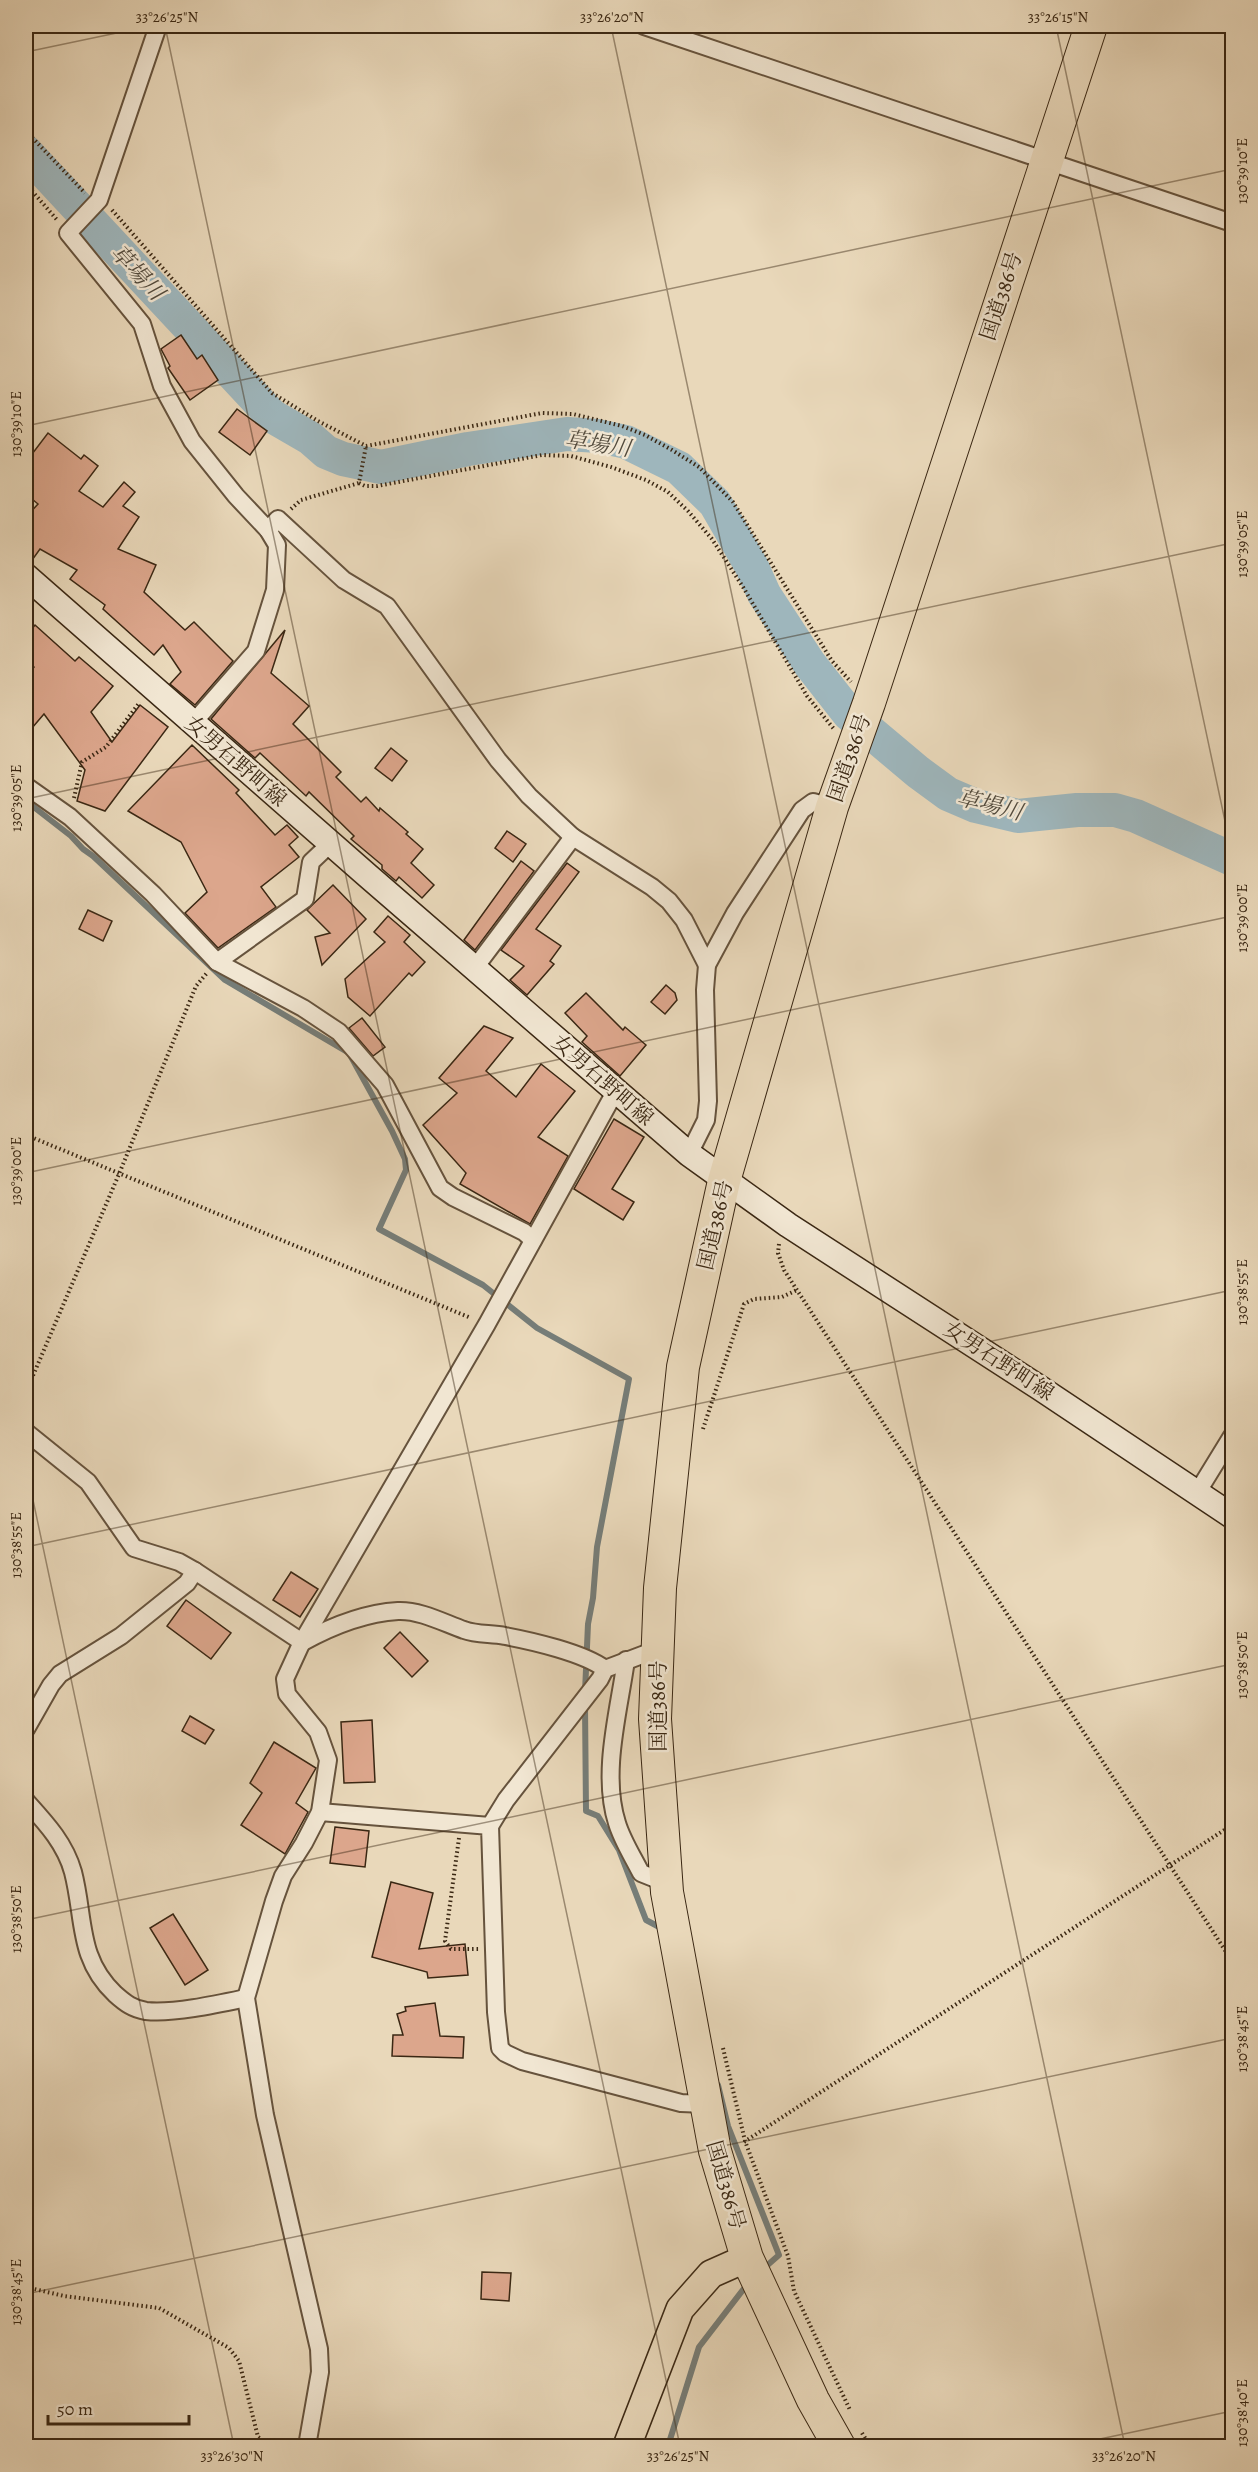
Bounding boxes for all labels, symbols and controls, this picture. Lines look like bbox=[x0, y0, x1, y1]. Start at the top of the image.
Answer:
text: 33°26'25"N bbox=[136, 7, 198, 27]
text: 33°26'20"N bbox=[580, 7, 644, 27]
text: 33°26'15"N bbox=[1028, 7, 1088, 27]
text: 130°39'10"E bbox=[1232, 138, 1252, 204]
water label: 草場川 bbox=[104, 238, 172, 309]
street label: 国道386号 bbox=[974, 248, 1028, 344]
text: 130°39'10"E bbox=[6, 391, 26, 457]
water label: 草場川 bbox=[563, 424, 635, 464]
text: 130°39'05"E bbox=[1232, 510, 1252, 578]
street label: 女男石野町線 bbox=[179, 709, 293, 813]
street label: 国道386号 bbox=[821, 710, 877, 806]
text: 130°39'05"E bbox=[6, 764, 26, 832]
water label: 草場川 bbox=[954, 782, 1027, 828]
text: 130°39'00"E bbox=[1232, 884, 1252, 952]
street label: 女男石野町線 bbox=[546, 1028, 660, 1132]
text: 130°39'00"E bbox=[6, 1137, 26, 1205]
street label: 国道386号 bbox=[691, 1177, 739, 1273]
text: 130°38'55"E bbox=[1232, 1259, 1252, 1325]
street label: 女男石野町線 bbox=[939, 1315, 1059, 1407]
text: 130°38'55"E bbox=[6, 1512, 26, 1578]
text: 130°38'50"E bbox=[1232, 1631, 1252, 1699]
street label: 国道386号 bbox=[644, 1660, 672, 1752]
text: 130°38'50"E bbox=[6, 1885, 26, 1953]
text: 130°38'45"E bbox=[1232, 2006, 1252, 2072]
street label: 国道386号 bbox=[700, 2137, 752, 2233]
text: 130°38'45"E bbox=[6, 2259, 26, 2325]
text: 130°38'40"E bbox=[1232, 2379, 1252, 2447]
scale bar bbox=[48, 2388, 189, 2426]
text: 50 m bbox=[57, 2397, 93, 2421]
text: 33°26'30"N bbox=[200, 2446, 264, 2466]
text: 33°26'25"N bbox=[647, 2446, 709, 2466]
text: 33°26'20"N bbox=[1092, 2446, 1156, 2466]

